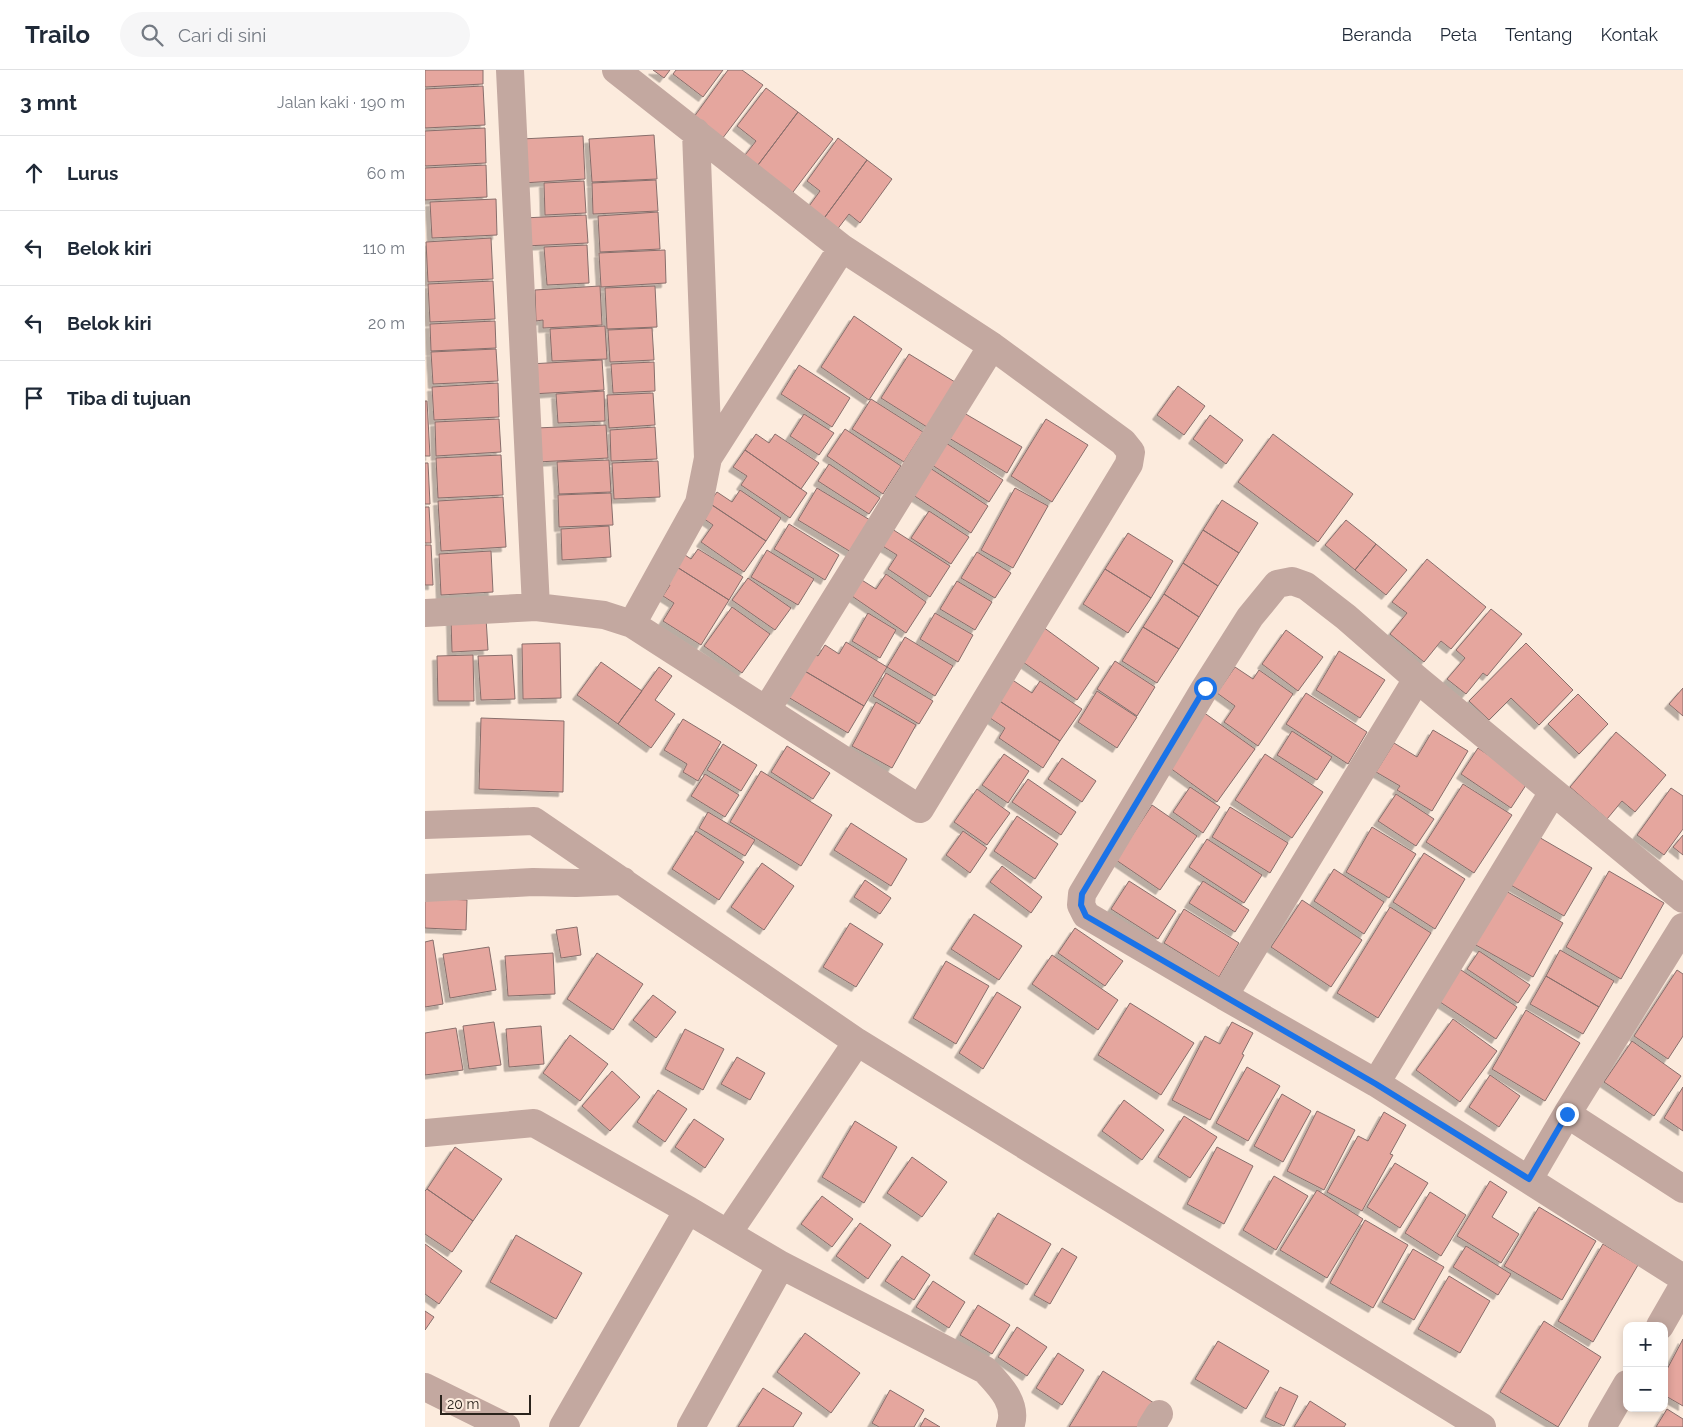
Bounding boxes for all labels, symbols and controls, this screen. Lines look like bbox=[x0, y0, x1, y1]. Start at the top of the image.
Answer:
search box bbox=[120, 12, 470, 57]
text: Trailo bbox=[25, 20, 90, 49]
icon: search bbox=[138, 21, 166, 49]
text: Cari di sini bbox=[178, 24, 266, 46]
text: Beranda bbox=[1342, 24, 1412, 45]
text: Peta bbox=[1440, 24, 1477, 45]
text: Tentang bbox=[1505, 24, 1572, 45]
text: Kontak bbox=[1600, 24, 1658, 45]
text: 3 mnt bbox=[20, 90, 77, 115]
text: Jalan kaki · 190 m bbox=[277, 93, 405, 112]
icon: ahead bbox=[20, 159, 48, 187]
text: Lurus bbox=[67, 162, 118, 184]
text: 60 m bbox=[367, 164, 405, 183]
icon: left bbox=[20, 234, 48, 262]
text: Belok kiri bbox=[67, 237, 152, 259]
text: 110 m bbox=[363, 239, 405, 258]
icon: left bbox=[20, 309, 48, 337]
text: Belok kiri bbox=[67, 312, 152, 334]
text: 20 m bbox=[368, 314, 405, 333]
icon: arrive bbox=[20, 384, 48, 412]
text: Tiba di tujuan bbox=[67, 387, 191, 409]
route start bbox=[1194, 677, 1217, 700]
route end bbox=[1556, 1103, 1579, 1126]
map controls bbox=[1623, 1322, 1668, 1412]
button: + bbox=[1623, 1322, 1668, 1367]
button: − bbox=[1623, 1367, 1668, 1412]
scale bar bbox=[440, 1392, 531, 1415]
text: 20 m bbox=[447, 1396, 479, 1412]

